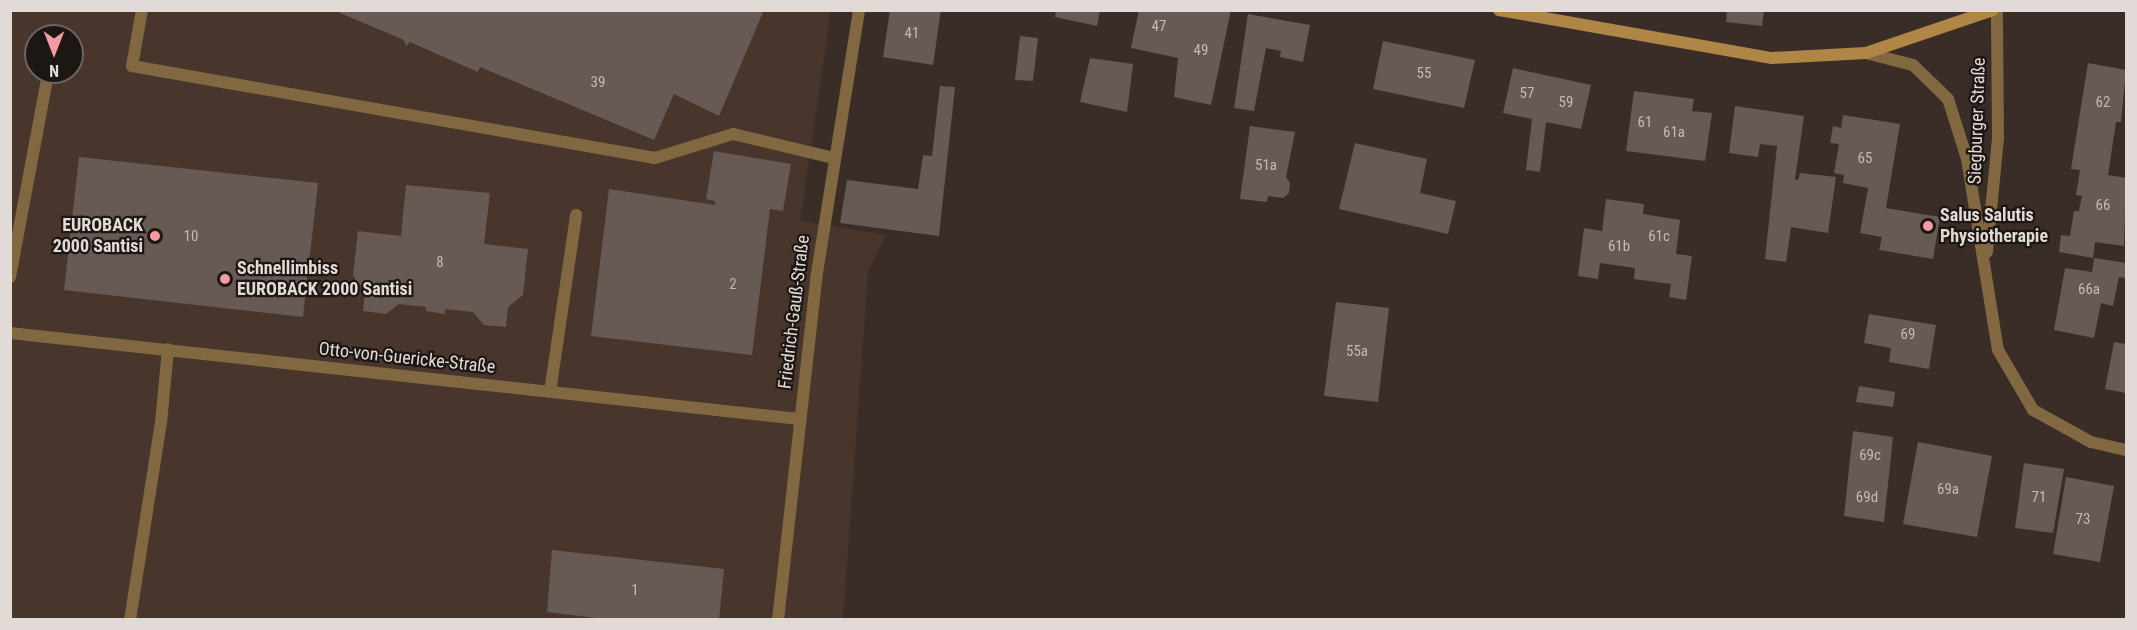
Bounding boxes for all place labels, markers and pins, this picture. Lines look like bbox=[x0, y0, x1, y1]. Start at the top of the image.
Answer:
place label: Salus Salutis Physiotherapie bbox=[1940, 205, 2048, 248]
place label: EUROBACK 2000 Santisi bbox=[53, 215, 143, 258]
marker: Salus Salutis Physiotherapie bbox=[1921, 219, 1935, 233]
marker: EUROBACK 2000 Santisi bbox=[148, 229, 162, 243]
place label: Schnellimbiss EUROBACK 2000 Santisi bbox=[237, 258, 412, 300]
marker: Schnellimbiss EUROBACK 2000 Santisi bbox=[218, 272, 232, 286]

